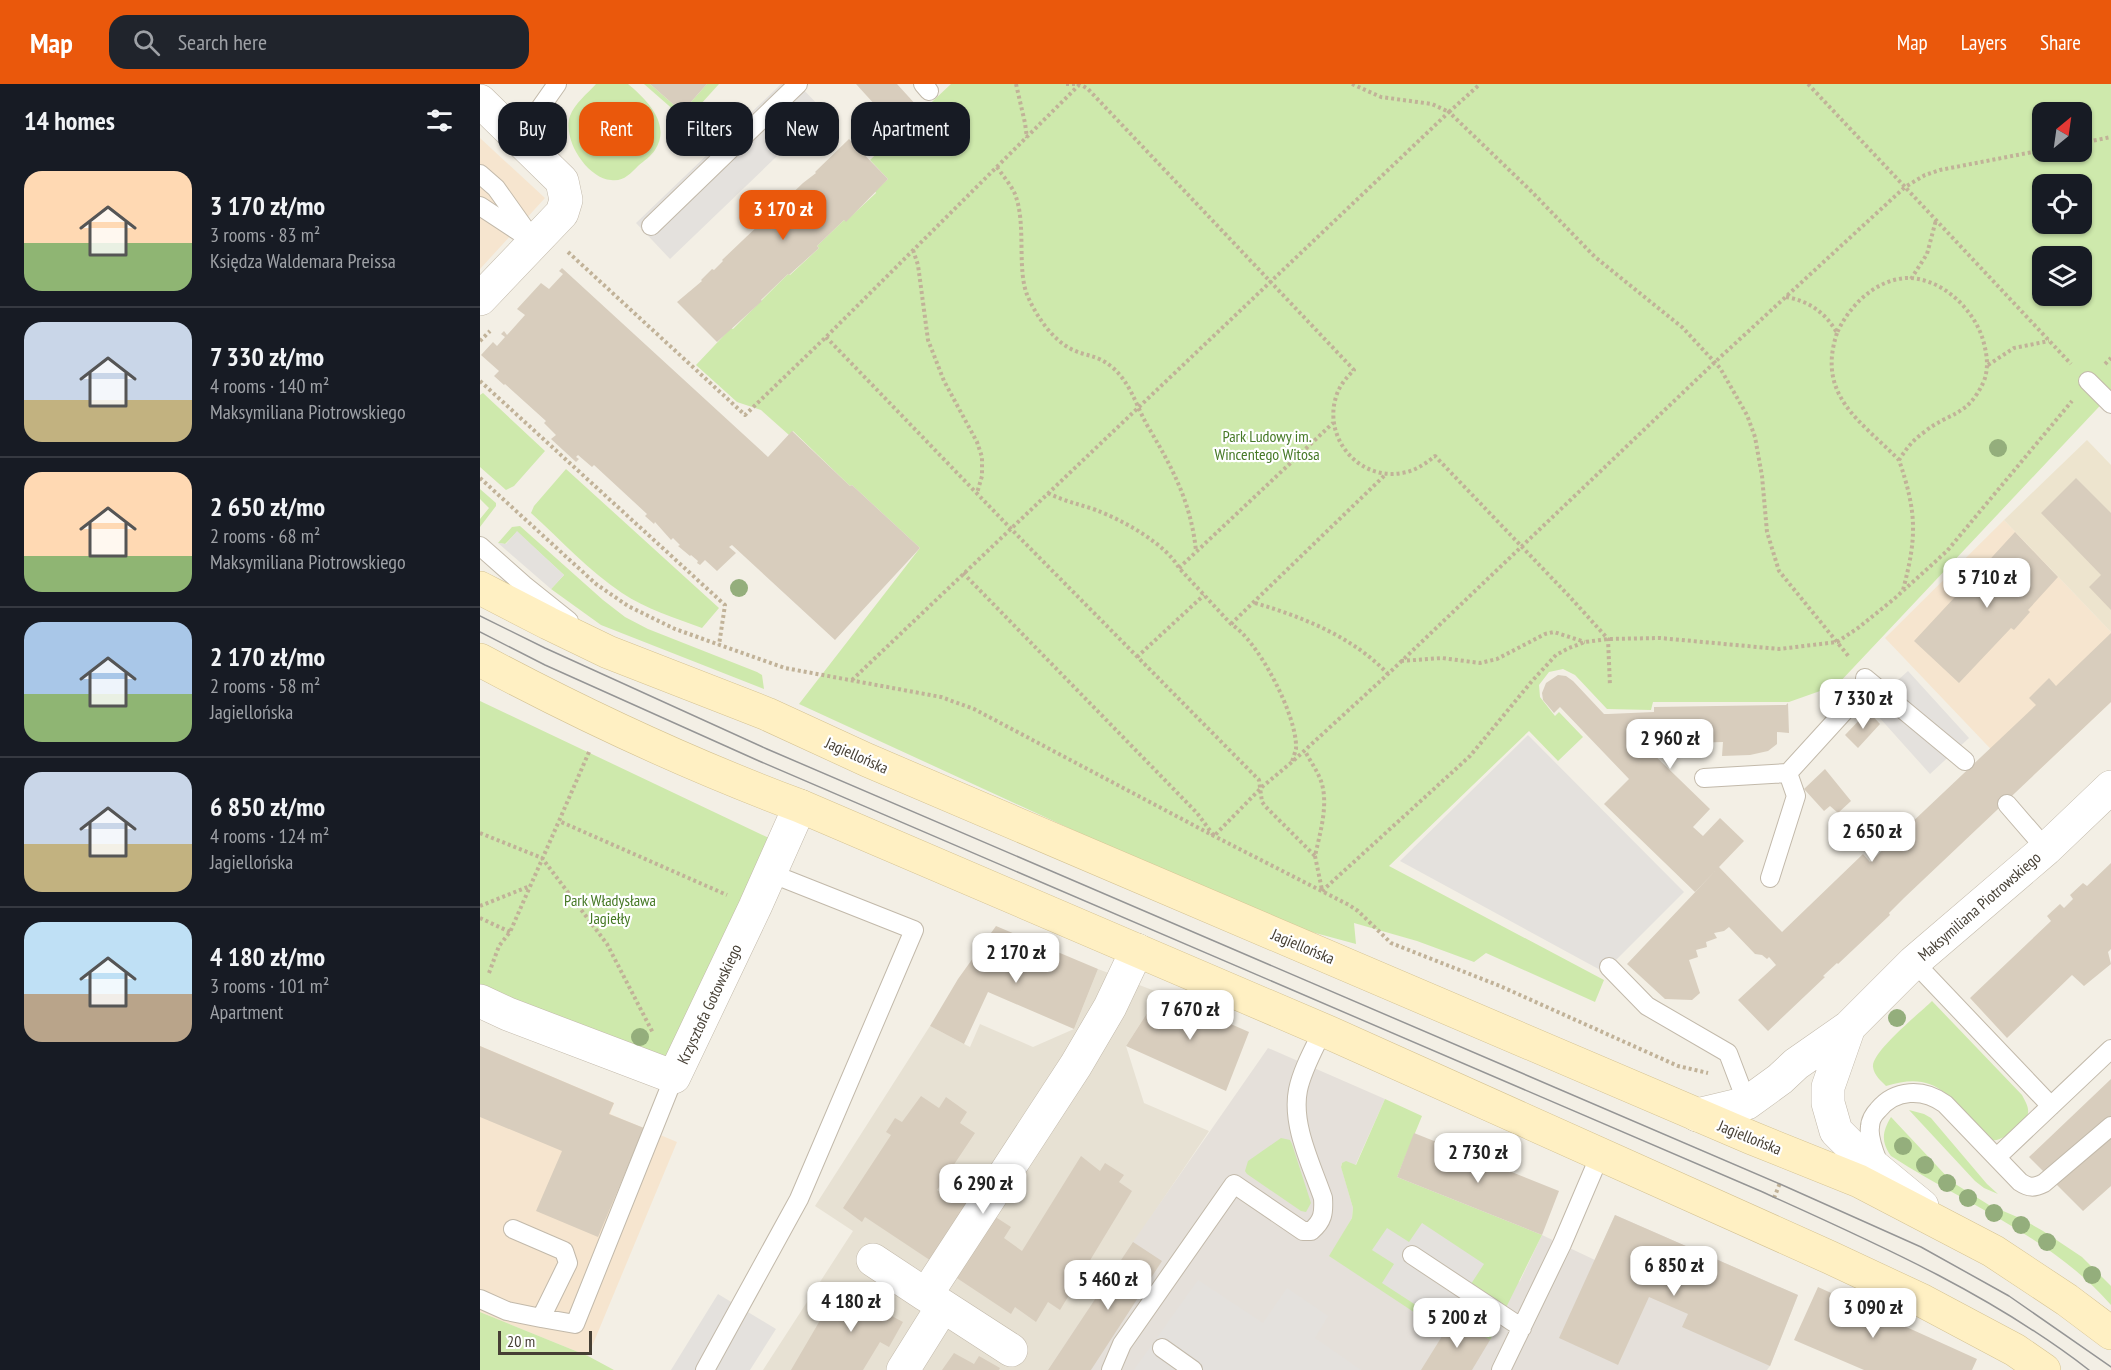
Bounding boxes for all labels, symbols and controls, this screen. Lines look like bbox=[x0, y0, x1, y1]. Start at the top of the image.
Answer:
search box bbox=[109, 15, 529, 69]
text: Map bbox=[30, 24, 73, 61]
icon: search bbox=[130, 26, 163, 59]
text: Search here bbox=[178, 28, 267, 56]
text: Map bbox=[1897, 29, 1928, 56]
text: Layers bbox=[1961, 29, 2007, 56]
text: Share bbox=[2040, 29, 2081, 56]
chip: Buy bbox=[498, 102, 567, 156]
chip: Rent bbox=[579, 102, 654, 156]
chip: Filters bbox=[666, 102, 753, 156]
chip: New bbox=[765, 102, 839, 156]
chip: Apartment bbox=[851, 102, 970, 156]
north arrow bbox=[2032, 102, 2092, 162]
map controls bbox=[2032, 102, 2092, 306]
text: 14 homes bbox=[24, 104, 115, 137]
icon: filters bbox=[423, 104, 456, 137]
button: locate bbox=[2032, 174, 2092, 234]
text: 3 170 zł/mo bbox=[210, 189, 325, 222]
pin: 3 170 zł bbox=[721, 190, 845, 241]
icon: home bbox=[72, 195, 144, 267]
text: 3 170 zł bbox=[753, 196, 813, 222]
text: 3 rooms · 83 m² bbox=[210, 222, 320, 248]
button: layers bbox=[2032, 246, 2092, 306]
text: Księdza Waldemara Preissa bbox=[210, 248, 396, 274]
text: 7 330 zł/mo bbox=[210, 340, 324, 373]
icon: home bbox=[72, 346, 144, 418]
text: 4 rooms · 140 m² bbox=[210, 373, 329, 399]
text: Maksymiliana Piotrowskiego bbox=[210, 399, 406, 425]
park label: Park Ludowy im. Wincentego Witosa bbox=[1214, 426, 1320, 464]
text: 2 650 zł/mo bbox=[210, 490, 325, 523]
icon: home bbox=[72, 496, 144, 568]
text: 2 rooms · 68 m² bbox=[210, 523, 320, 549]
text: Maksymiliana Piotrowskiego bbox=[210, 549, 406, 575]
pin: 5 710 zł bbox=[1925, 558, 2049, 609]
text: 5 710 zł bbox=[1957, 564, 2017, 590]
text: 2 170 zł/mo bbox=[210, 640, 325, 673]
icon: home bbox=[72, 646, 144, 718]
text: 2 rooms · 58 m² bbox=[210, 673, 320, 699]
pin: 7 330 zł bbox=[1801, 679, 1925, 730]
text: 7 330 zł bbox=[1834, 685, 1892, 711]
text: Jagiellońska bbox=[210, 699, 293, 725]
pin: 2 960 zł bbox=[1608, 719, 1732, 770]
text: 2 960 zł bbox=[1640, 725, 1700, 751]
street label: Jagiellońska bbox=[822, 732, 892, 778]
text: 6 850 zł/mo bbox=[210, 790, 325, 823]
icon: home bbox=[72, 796, 144, 868]
pin: 2 650 zł bbox=[1810, 812, 1934, 863]
text: 2 650 zł bbox=[1842, 818, 1902, 844]
text: 4 rooms · 124 m² bbox=[210, 823, 329, 849]
street label: Maksymiliana Piotrowskiego bbox=[1913, 847, 2045, 965]
text: Jagiellońska bbox=[210, 849, 293, 875]
park label: Park Władysława Jagiełły bbox=[564, 890, 656, 928]
street label: Jagiellońska bbox=[1267, 923, 1338, 968]
pin: 2 170 zł bbox=[954, 933, 1078, 984]
text: 2 170 zł bbox=[986, 939, 1046, 965]
text: 4 180 zł/mo bbox=[210, 940, 325, 973]
street label: Krzysztofa Gotowskiego bbox=[672, 941, 746, 1067]
icon: home bbox=[72, 946, 144, 1018]
text: 3 rooms · 101 m² bbox=[210, 973, 329, 999]
pin: 7 670 zł bbox=[1128, 990, 1252, 1041]
text: 7 670 zł bbox=[1161, 996, 1219, 1022]
text: Apartment bbox=[210, 999, 283, 1025]
street label: Jagiellońska bbox=[1714, 1115, 1785, 1159]
pin: 2 730 zł bbox=[1416, 1133, 1540, 1184]
text: 2 730 zł bbox=[1448, 1139, 1508, 1165]
pin: 6 290 zł bbox=[921, 1164, 1045, 1215]
text: 6 290 zł bbox=[953, 1170, 1013, 1196]
pin: 6 850 zł bbox=[1612, 1246, 1736, 1297]
text: 6 850 zł bbox=[1644, 1252, 1704, 1278]
pin: 5 460 zł bbox=[1046, 1260, 1170, 1311]
text: 5 460 zł bbox=[1078, 1266, 1138, 1292]
pin: 4 180 zł bbox=[789, 1282, 913, 1333]
text: 4 180 zł bbox=[821, 1288, 881, 1314]
pin: 3 090 zł bbox=[1811, 1288, 1935, 1339]
text: 3 090 zł bbox=[1843, 1294, 1903, 1320]
pin: 5 200 zł bbox=[1395, 1298, 1519, 1349]
text: 5 200 zł bbox=[1427, 1304, 1487, 1330]
scale bar bbox=[498, 1328, 592, 1356]
text: 20 m bbox=[507, 1331, 535, 1351]

